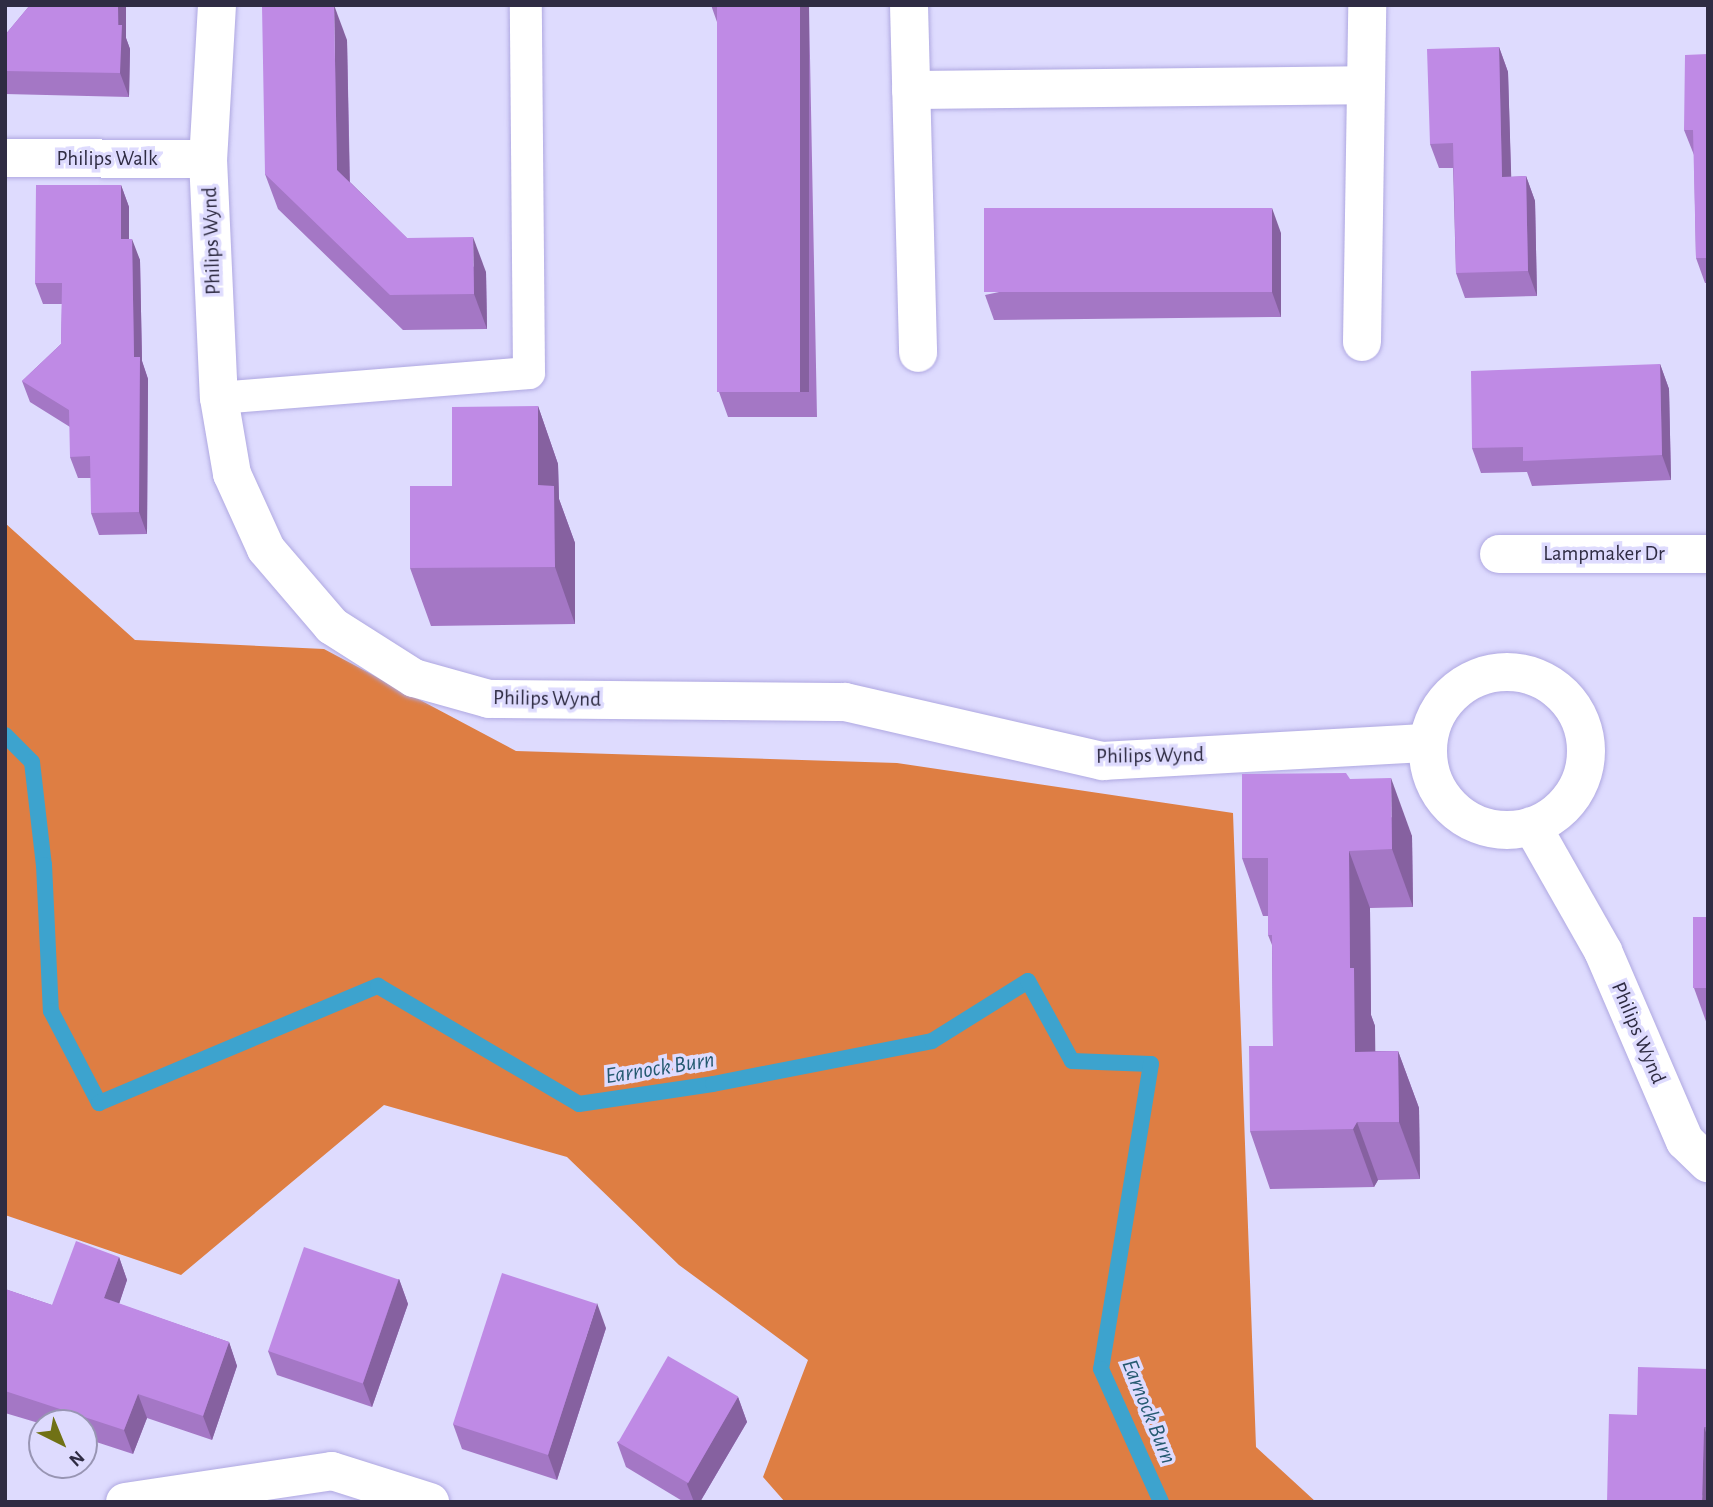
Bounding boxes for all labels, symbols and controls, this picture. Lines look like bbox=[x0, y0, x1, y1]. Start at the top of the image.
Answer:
street label: Philips Walk bbox=[56, 146, 158, 172]
street label: Philips Wynd bbox=[198, 187, 226, 295]
street label: Lampmaker Dr bbox=[1543, 541, 1665, 567]
street label: Philips Wynd bbox=[493, 685, 601, 713]
street label: Philips Wynd bbox=[1096, 742, 1204, 770]
street label: Philips Wynd bbox=[1605, 978, 1671, 1088]
water label: Earnock Burn bbox=[603, 1047, 717, 1091]
water label: Earnock Burn bbox=[1115, 1356, 1181, 1468]
north arrow bbox=[28, 1409, 98, 1479]
text: N bbox=[65, 1447, 88, 1470]

